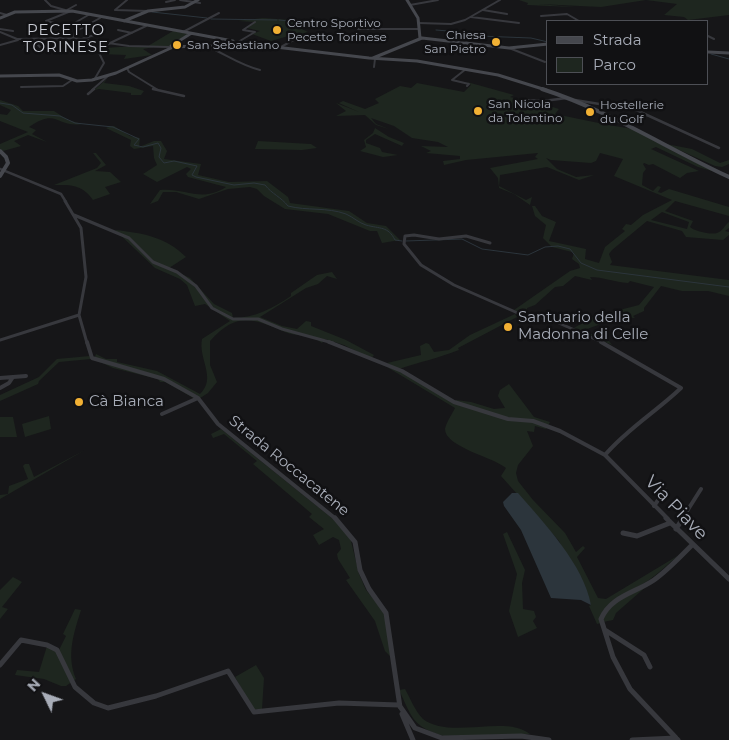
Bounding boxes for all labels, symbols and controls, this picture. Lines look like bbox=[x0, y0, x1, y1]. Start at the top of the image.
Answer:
place label: Centro Sportivo Pecetto Torinese bbox=[287, 16, 387, 44]
legend bbox=[546, 20, 709, 85]
district label: PECETTO TORINESE bbox=[22, 22, 110, 57]
marker: Centro Sportivo Pecetto Torinese bbox=[271, 24, 283, 36]
place label: Chiesa San Pietro bbox=[424, 28, 486, 56]
text: Strada bbox=[593, 30, 642, 49]
marker: Chiesa San Pietro bbox=[490, 36, 502, 48]
place label: San Sebastiano bbox=[187, 38, 279, 52]
marker: San Sebastiano bbox=[171, 39, 183, 51]
text: Parco bbox=[593, 55, 636, 74]
place label: San Nicola da Tolentino bbox=[488, 97, 562, 125]
place label: Hostellerie du Golf bbox=[600, 98, 664, 126]
marker: San Nicola da Tolentino bbox=[472, 105, 484, 117]
marker: Hostellerie du Golf bbox=[584, 106, 596, 118]
place label: Santuario della Madonna di Celle bbox=[518, 309, 648, 344]
marker: Santuario della Madonna di Celle bbox=[502, 321, 514, 333]
place label: Cà Bianca bbox=[89, 393, 164, 411]
marker: Cà Bianca bbox=[73, 396, 85, 408]
street label: Strada Roccacatene bbox=[225, 412, 353, 520]
street label: Via Piave bbox=[640, 471, 712, 545]
north arrow bbox=[20, 670, 70, 720]
text: N bbox=[23, 675, 44, 695]

